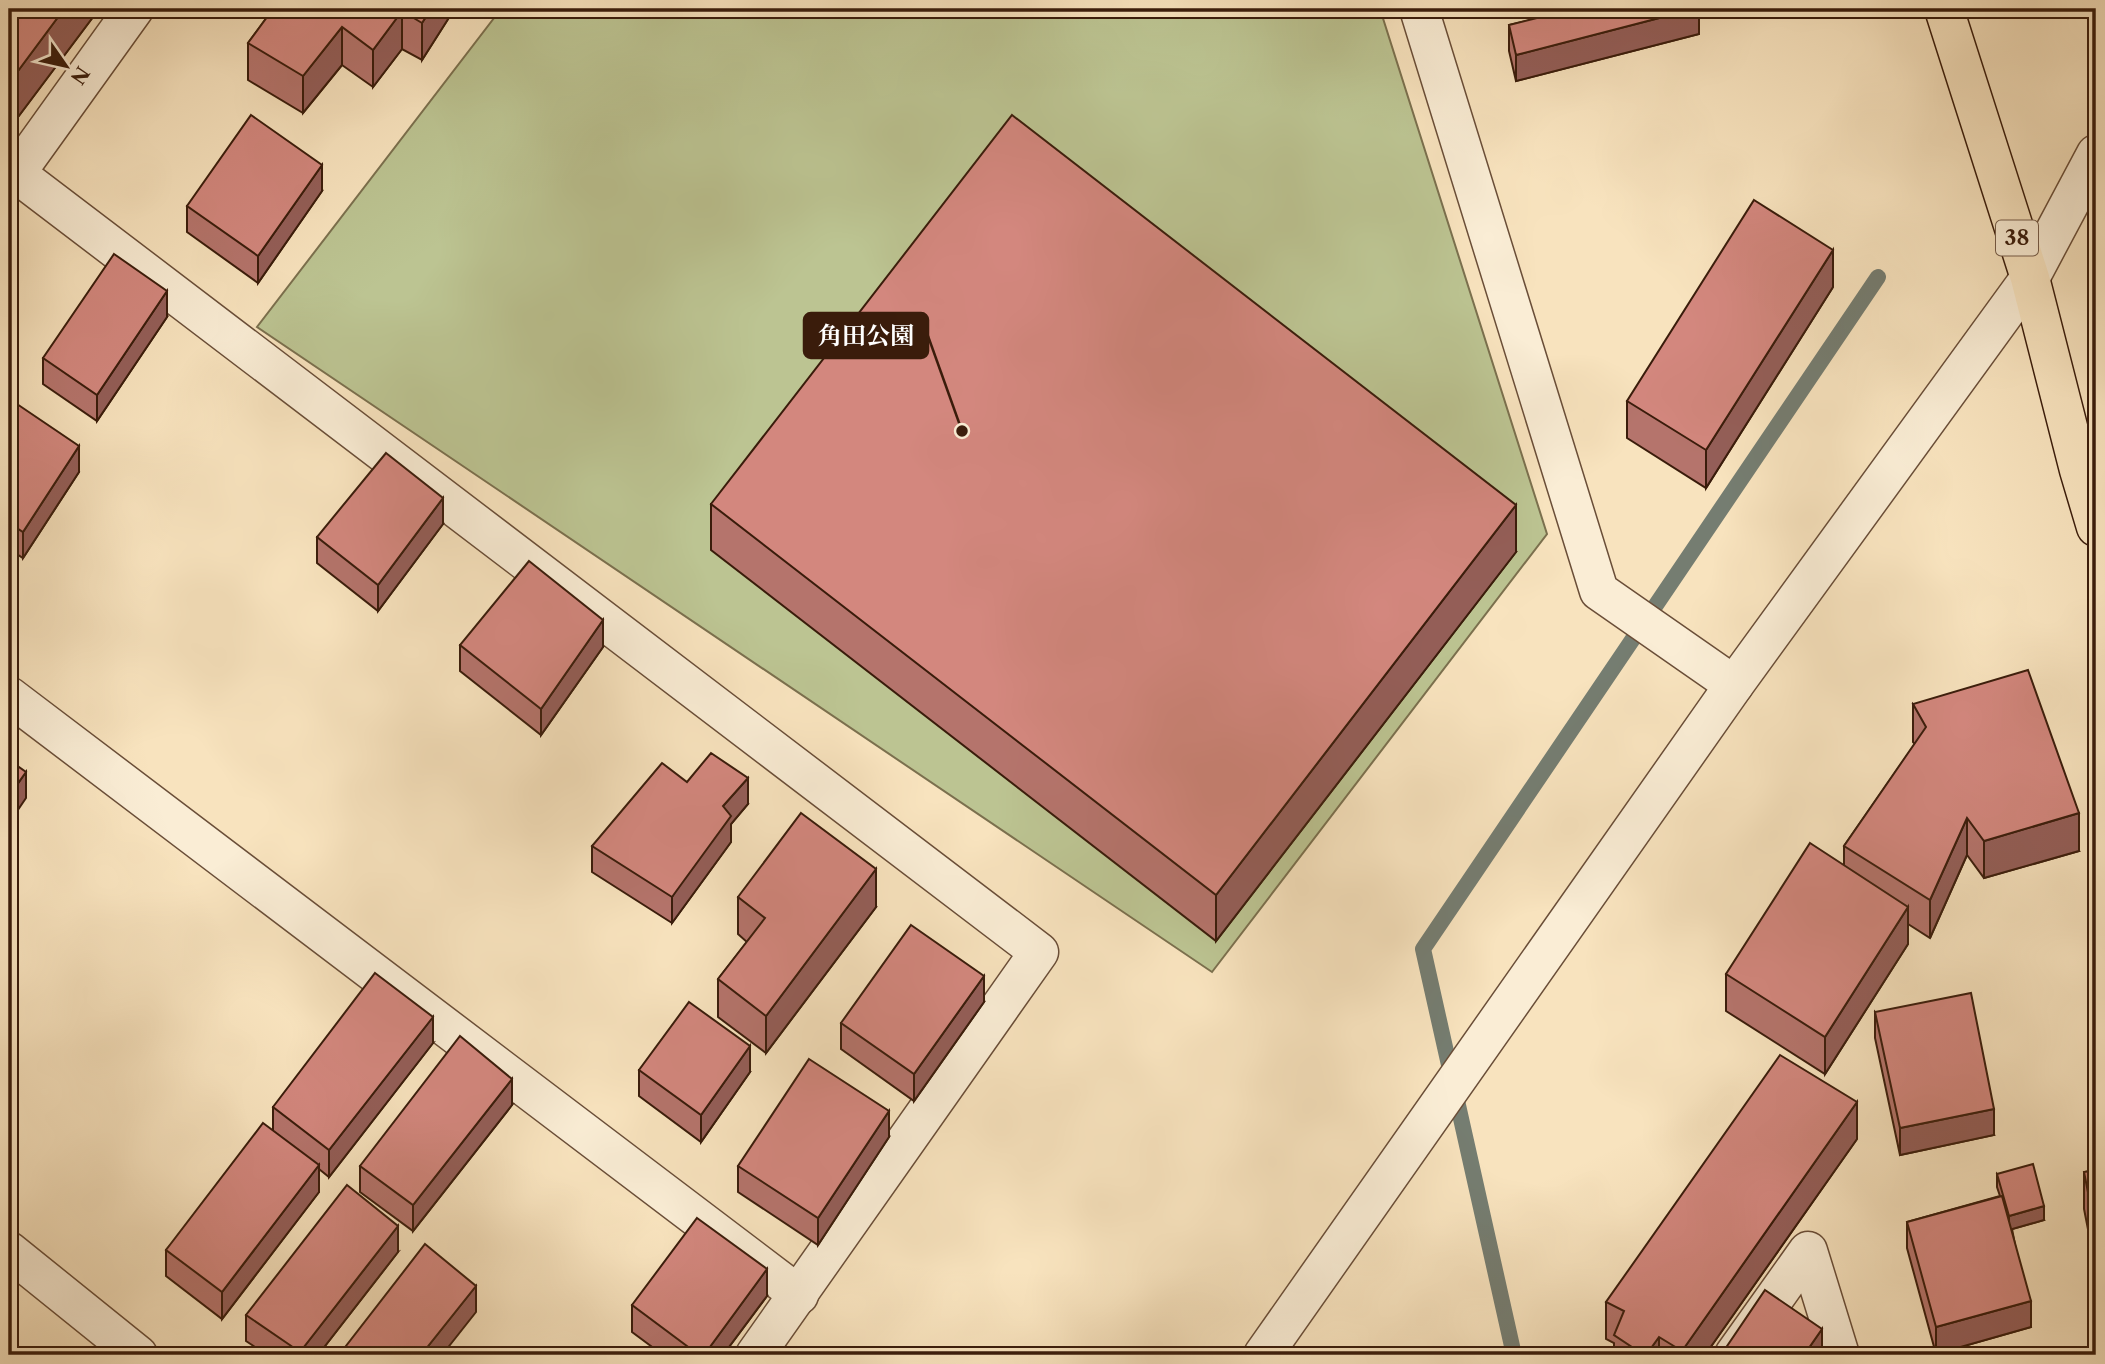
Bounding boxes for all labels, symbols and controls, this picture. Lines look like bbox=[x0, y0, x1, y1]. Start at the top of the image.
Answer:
north arrow bbox=[32, 32, 102, 102]
text: N bbox=[66, 62, 94, 89]
road number: 38 bbox=[1996, 220, 2038, 256]
callout: 角田公園 bbox=[804, 313, 928, 358]
text: 角田公園 bbox=[818, 321, 914, 350]

